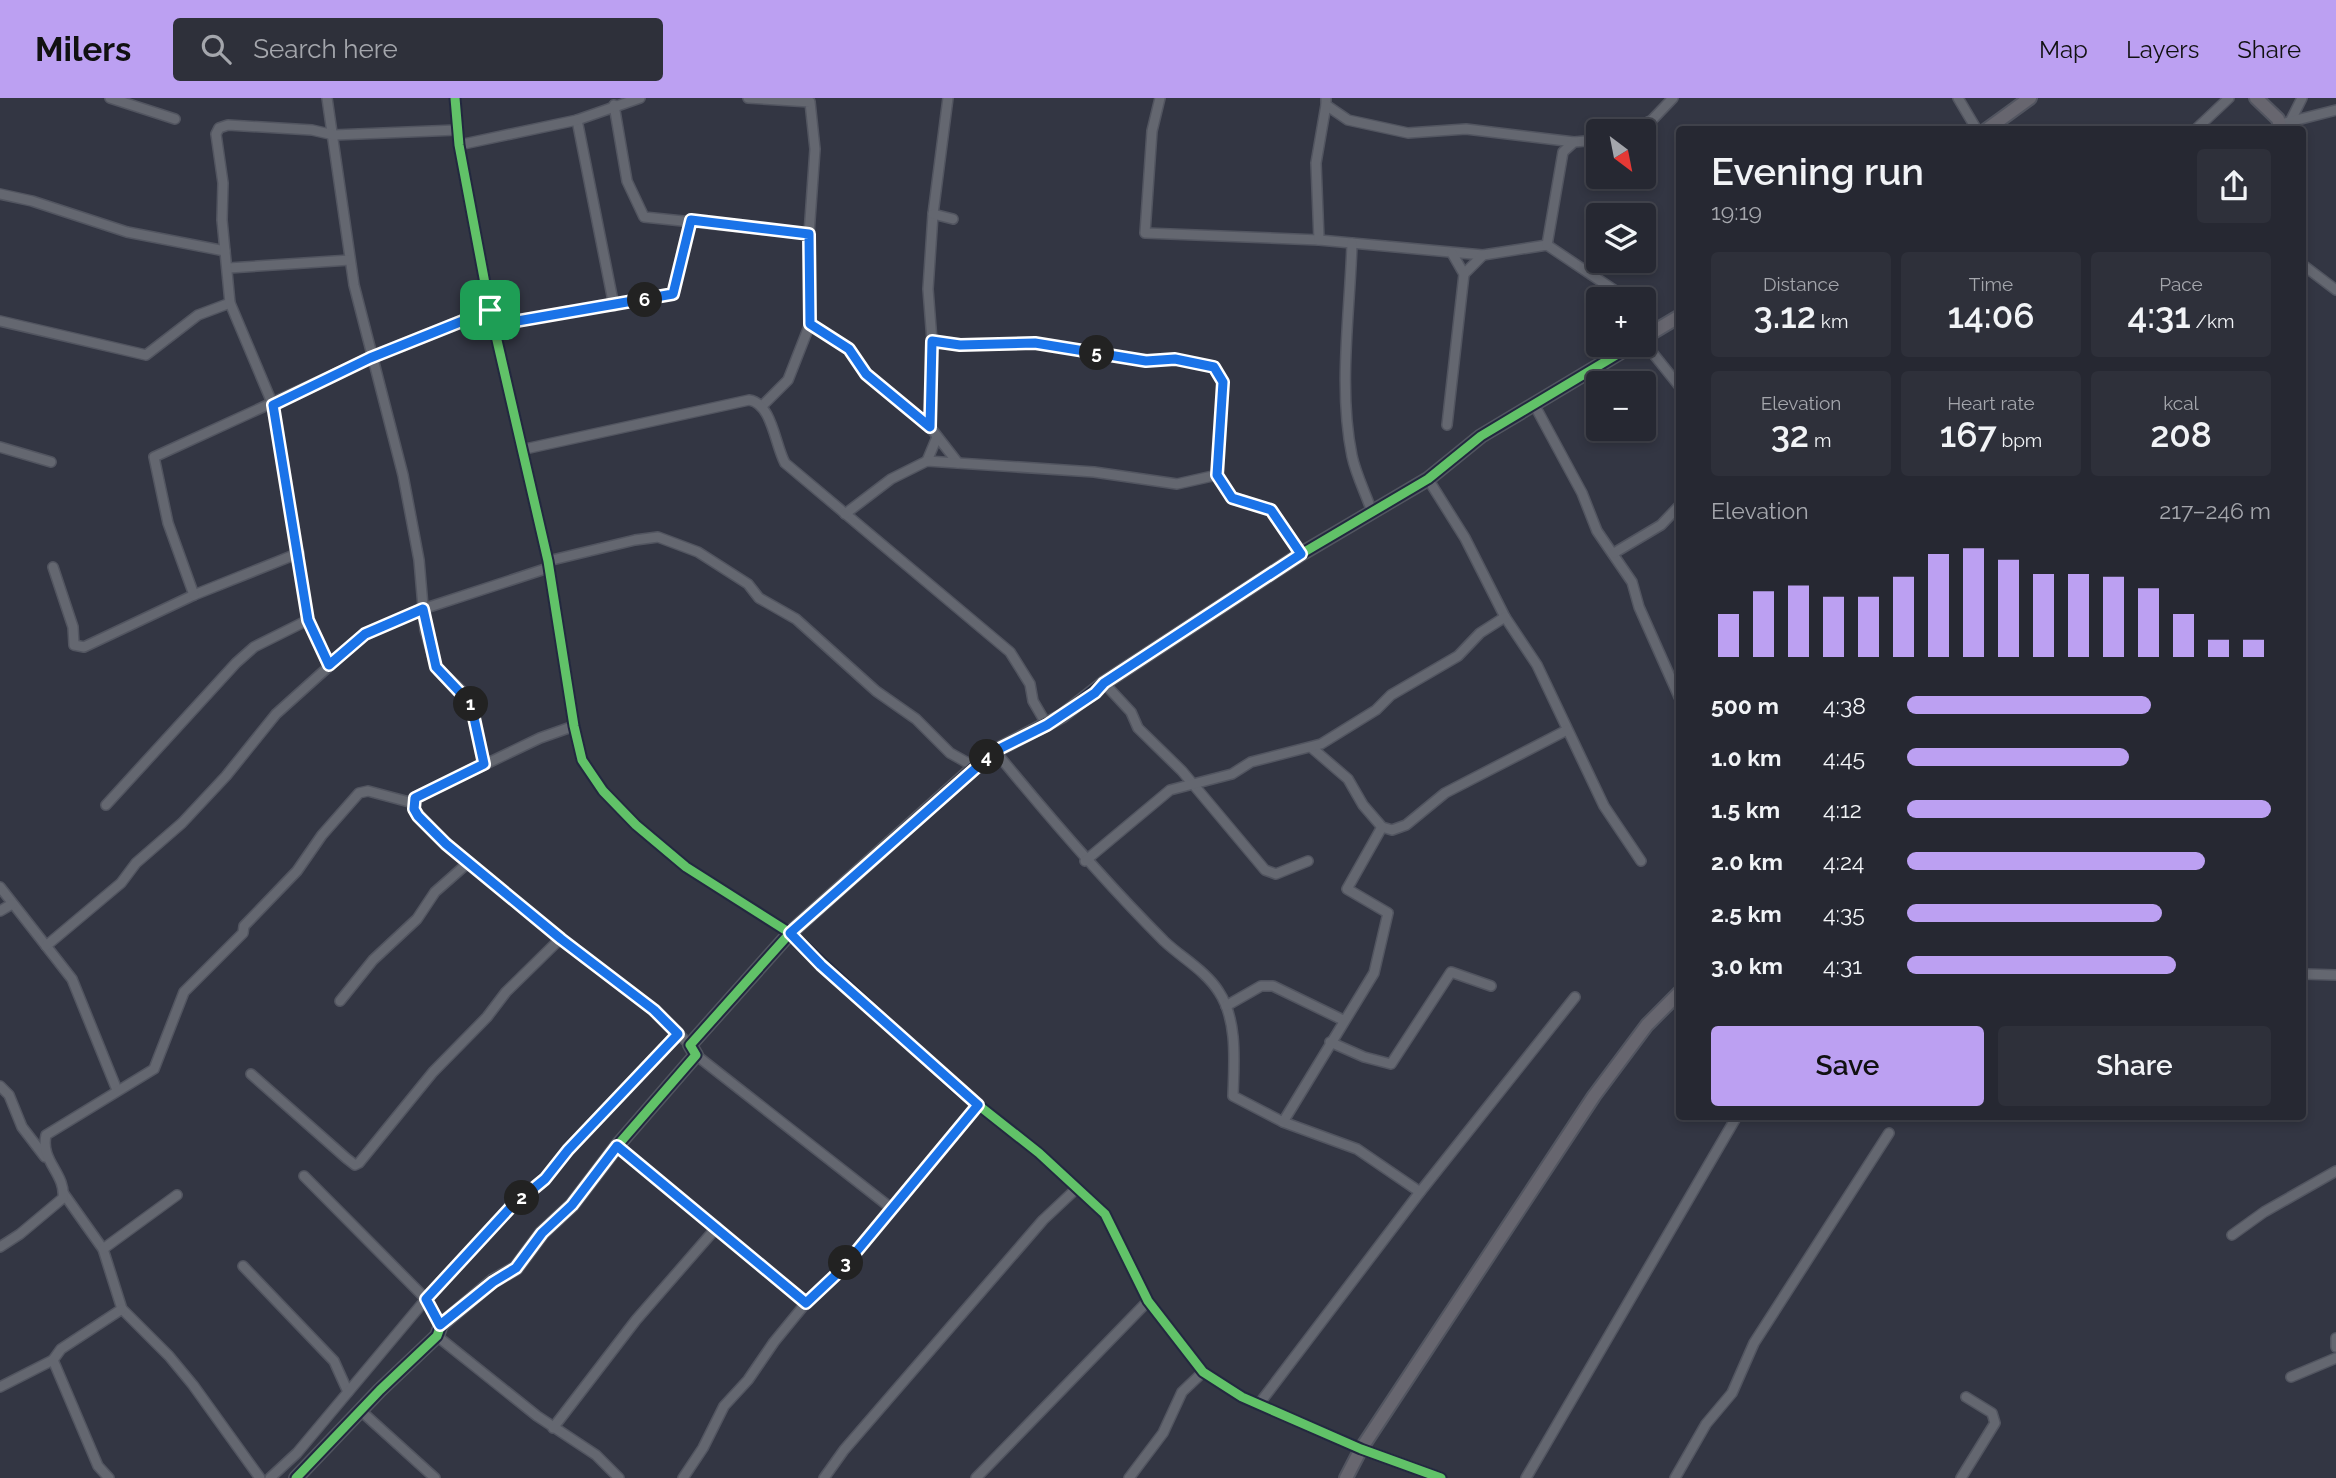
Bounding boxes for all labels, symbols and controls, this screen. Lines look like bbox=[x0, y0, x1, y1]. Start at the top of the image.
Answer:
search box bbox=[173, 18, 663, 81]
text: Milers bbox=[35, 30, 131, 69]
icon: search bbox=[197, 30, 235, 68]
text: Search here bbox=[253, 34, 398, 64]
text: Map bbox=[2039, 35, 2088, 64]
text: Layers bbox=[2126, 35, 2199, 64]
text: Share bbox=[2237, 35, 2301, 64]
north arrow bbox=[1586, 119, 1656, 189]
map controls bbox=[1586, 119, 1656, 441]
text: Evening run bbox=[1711, 149, 1924, 194]
button: share bbox=[2197, 149, 2271, 223]
text: 19:19 bbox=[1711, 198, 1762, 225]
button: layers bbox=[1586, 203, 1656, 273]
text: Distance bbox=[1763, 273, 1839, 295]
text: Time bbox=[1969, 273, 2013, 295]
text: Pace bbox=[2159, 273, 2203, 295]
pin bbox=[460, 280, 520, 340]
pin: 6 bbox=[628, 282, 662, 318]
button: + bbox=[1586, 287, 1656, 357]
text: 6 bbox=[639, 288, 650, 310]
icon: arrive bbox=[471, 291, 509, 329]
text: 3.12 bbox=[1754, 295, 1816, 336]
text: 14:06 bbox=[1948, 295, 2034, 336]
text: 4:31 bbox=[2127, 295, 2191, 336]
text: km bbox=[1816, 310, 1848, 332]
text: /km bbox=[2191, 310, 2235, 332]
pin: 5 bbox=[1080, 336, 1114, 370]
text: 5 bbox=[1091, 341, 1102, 363]
button: − bbox=[1586, 371, 1656, 441]
text: Elevation bbox=[1761, 392, 1841, 414]
text: Heart rate bbox=[1947, 392, 2035, 414]
text: kcal bbox=[2163, 392, 2199, 414]
text: 32 bbox=[1771, 414, 1809, 455]
text: 167 bbox=[1940, 414, 1997, 455]
text: 208 bbox=[2150, 414, 2212, 455]
text: m bbox=[1809, 429, 1831, 451]
text: bpm bbox=[1997, 429, 2042, 451]
text: Elevation bbox=[1711, 497, 1809, 524]
text: 217–246 m bbox=[2159, 497, 2271, 524]
pin: 1 bbox=[454, 686, 489, 722]
text: 1 bbox=[466, 692, 475, 714]
text: 500 m bbox=[1711, 692, 1779, 719]
text: 4:38 bbox=[1823, 692, 1866, 719]
pin: 4 bbox=[970, 740, 1004, 774]
text: 1.0 km bbox=[1711, 744, 1781, 771]
text: 4:45 bbox=[1823, 744, 1865, 771]
text: 4 bbox=[981, 745, 992, 767]
text: 1.5 km bbox=[1711, 796, 1780, 823]
text: 4:12 bbox=[1823, 796, 1862, 823]
text: 2.0 km bbox=[1711, 848, 1783, 875]
text: 4:24 bbox=[1823, 848, 1864, 875]
text: 2.5 km bbox=[1711, 900, 1782, 927]
text: 4:35 bbox=[1823, 900, 1865, 927]
text: 3.0 km bbox=[1711, 952, 1783, 979]
text: 4:31 bbox=[1823, 952, 1862, 979]
button: Save bbox=[1711, 1026, 1984, 1106]
button: Share bbox=[1998, 1026, 2271, 1106]
pin: 2 bbox=[504, 1180, 540, 1216]
text: 2 bbox=[516, 1186, 527, 1208]
pin: 3 bbox=[828, 1246, 864, 1280]
text: 3 bbox=[840, 1251, 851, 1273]

